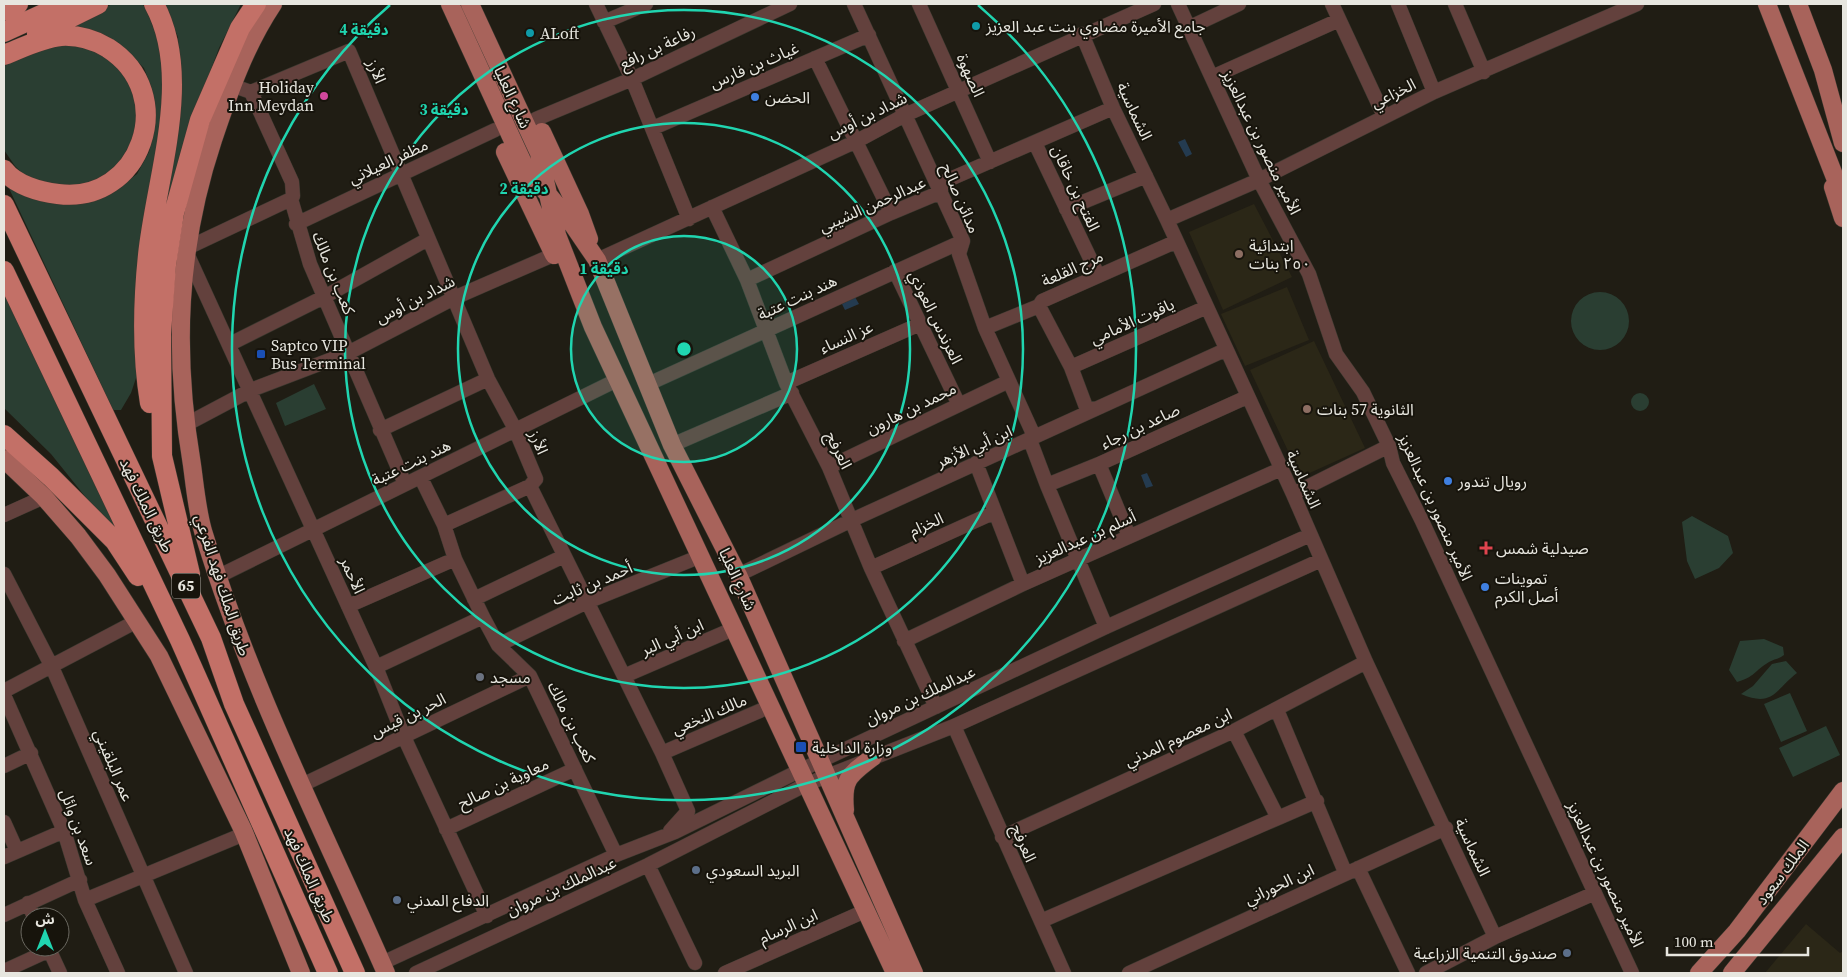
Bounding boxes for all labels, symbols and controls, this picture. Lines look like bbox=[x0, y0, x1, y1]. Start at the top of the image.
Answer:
place label: جامع الأميرة مضاوي بنت عبد العزيز bbox=[985, 15, 1205, 39]
text: 4 دقيقة bbox=[339, 19, 389, 40]
street label: رفاعة بن رافع bbox=[615, 20, 699, 76]
marker: جامع الأميرة مضاوي بنت عبد العزيز bbox=[970, 20, 982, 32]
place label: ALoft bbox=[540, 22, 580, 44]
marker: ALoft bbox=[524, 27, 536, 39]
street label: غياث بن فارس bbox=[706, 36, 802, 94]
street label: الصهوة bbox=[952, 50, 990, 100]
street label: الأرز bbox=[362, 54, 392, 87]
street label: شارع العليا bbox=[487, 62, 537, 133]
street label: الأمير منصور بن عبدالعزيز bbox=[1217, 65, 1307, 218]
street label: الخزاعي bbox=[1367, 73, 1420, 115]
place label: Holiday Inn Meydan bbox=[228, 76, 315, 116]
street label: الشماسية bbox=[1112, 78, 1158, 144]
place label: الحضن bbox=[765, 86, 810, 108]
street label: شداد بن أوس bbox=[823, 86, 911, 144]
marker: Holiday Inn Meydan bbox=[318, 90, 330, 102]
marker: الحضن bbox=[749, 91, 761, 103]
text: 3 دقيقة bbox=[419, 99, 469, 120]
street label: مظفر العيلاني bbox=[345, 133, 432, 191]
street label: الفتح بن خاقان bbox=[1045, 141, 1106, 235]
street label: مدائن صالح bbox=[935, 160, 986, 237]
street label: عبدالرحمن الشيبي bbox=[815, 171, 930, 239]
text: 2 دقيقة bbox=[499, 178, 549, 199]
street label: كعب بن مالك bbox=[307, 228, 361, 318]
place label: ابتدائية ٢٥٠ بنات bbox=[1249, 234, 1311, 274]
street label: مرج القلعة bbox=[1038, 245, 1107, 293]
marker: ابتدائية ٢٥٠ بنات bbox=[1233, 248, 1245, 260]
text: 1 دقيقة bbox=[579, 258, 629, 279]
street label: العرندس العوذي bbox=[902, 266, 968, 368]
street label: هند بنت عتبة bbox=[754, 269, 840, 325]
street label: شداد بن أوس bbox=[372, 270, 458, 328]
street label: ياقوت الأمامي bbox=[1086, 293, 1178, 351]
street label: عز النساء bbox=[816, 315, 876, 359]
place label: Saptco VIP Bus Terminal bbox=[271, 334, 366, 374]
centre of rings bbox=[675, 340, 693, 358]
marker: Saptco VIP Bus Terminal bbox=[255, 348, 267, 360]
street label: محمد بن هارون bbox=[862, 377, 960, 439]
street label: صاعد بن رجاء bbox=[1097, 398, 1183, 454]
place label: الثانوية 57 بنات bbox=[1317, 398, 1414, 420]
marker: الثانوية 57 بنات bbox=[1301, 403, 1313, 415]
street label: ابن أبي الأزهر bbox=[932, 419, 1016, 474]
street label: الأرز bbox=[524, 425, 554, 458]
street label: العرفج bbox=[819, 427, 858, 474]
street label: الأمير منصور بن عبدالعزيز bbox=[1393, 429, 1478, 584]
street label: هند بنت عتبة bbox=[368, 433, 454, 491]
street label: الشماسية bbox=[1281, 446, 1327, 512]
street label: طريق الملك فهد bbox=[115, 454, 179, 556]
place label: رويال تندور bbox=[1457, 470, 1527, 492]
marker: رويال تندور bbox=[1442, 475, 1454, 487]
street label: أسلم بن عبدالعزيز bbox=[1030, 505, 1140, 571]
street label: الخزام bbox=[905, 507, 948, 543]
street label: طريق الملك فهد الفرعي bbox=[188, 511, 256, 659]
place label: صيدلية شمس bbox=[1496, 537, 1589, 559]
marker: صيدلية شمس bbox=[1480, 542, 1492, 554]
street label: شارع العليا bbox=[712, 544, 762, 615]
street label: الأحمر bbox=[335, 552, 371, 597]
street label: أحمد بن ثابت bbox=[548, 556, 636, 610]
place label: تموينات أصل الكرم bbox=[1495, 567, 1558, 609]
road number: 65 bbox=[172, 574, 200, 598]
marker: تموينات أصل الكرم bbox=[1479, 581, 1491, 593]
street label: ابن أبي البر bbox=[636, 613, 708, 663]
street label: عبدالملك بن مروان bbox=[861, 660, 979, 730]
place label: مسجد bbox=[490, 666, 531, 688]
marker: مسجد bbox=[474, 671, 486, 683]
street label: كعب بن مالك bbox=[543, 678, 601, 767]
street label: الحر بن قيس bbox=[367, 687, 449, 743]
street label: مالك النخعي bbox=[668, 688, 751, 741]
street label: ابن معصوم المدني bbox=[1121, 702, 1236, 773]
street label: عمر البلقيني bbox=[87, 725, 139, 805]
place label: وزارة الداخلية bbox=[812, 736, 892, 758]
marker: وزارة الداخلية bbox=[794, 740, 808, 754]
street label: معاوية بن صالح bbox=[454, 752, 553, 816]
street label: سعد بن وائل bbox=[55, 786, 103, 868]
street label: الأمير منصور بن عبدالعزيز bbox=[1562, 796, 1650, 951]
street label: الشماسية bbox=[1450, 814, 1496, 880]
street label: العرفج bbox=[1004, 820, 1042, 866]
street label: طريق الملك فهد bbox=[279, 824, 341, 926]
street label: الملك سعود bbox=[1750, 835, 1814, 909]
street label: عبدالملك بن مروان bbox=[502, 851, 620, 921]
street label: ابن الحوراني bbox=[1241, 858, 1318, 911]
place label: البريد السعودي bbox=[706, 859, 800, 883]
marker: البريد السعودي bbox=[690, 864, 702, 876]
place label: الدفاع المدني bbox=[407, 889, 489, 913]
marker: الدفاع المدني bbox=[391, 894, 403, 906]
street label: ابن الرسام bbox=[755, 903, 822, 951]
north arrow bbox=[20, 907, 70, 957]
text: ش bbox=[35, 909, 55, 929]
scale bar bbox=[1667, 924, 1808, 956]
text: 100 m bbox=[1674, 931, 1714, 952]
place label: صندوق التنمية الزراعية bbox=[1414, 942, 1557, 964]
marker: صندوق التنمية الزراعية bbox=[1561, 947, 1573, 959]

